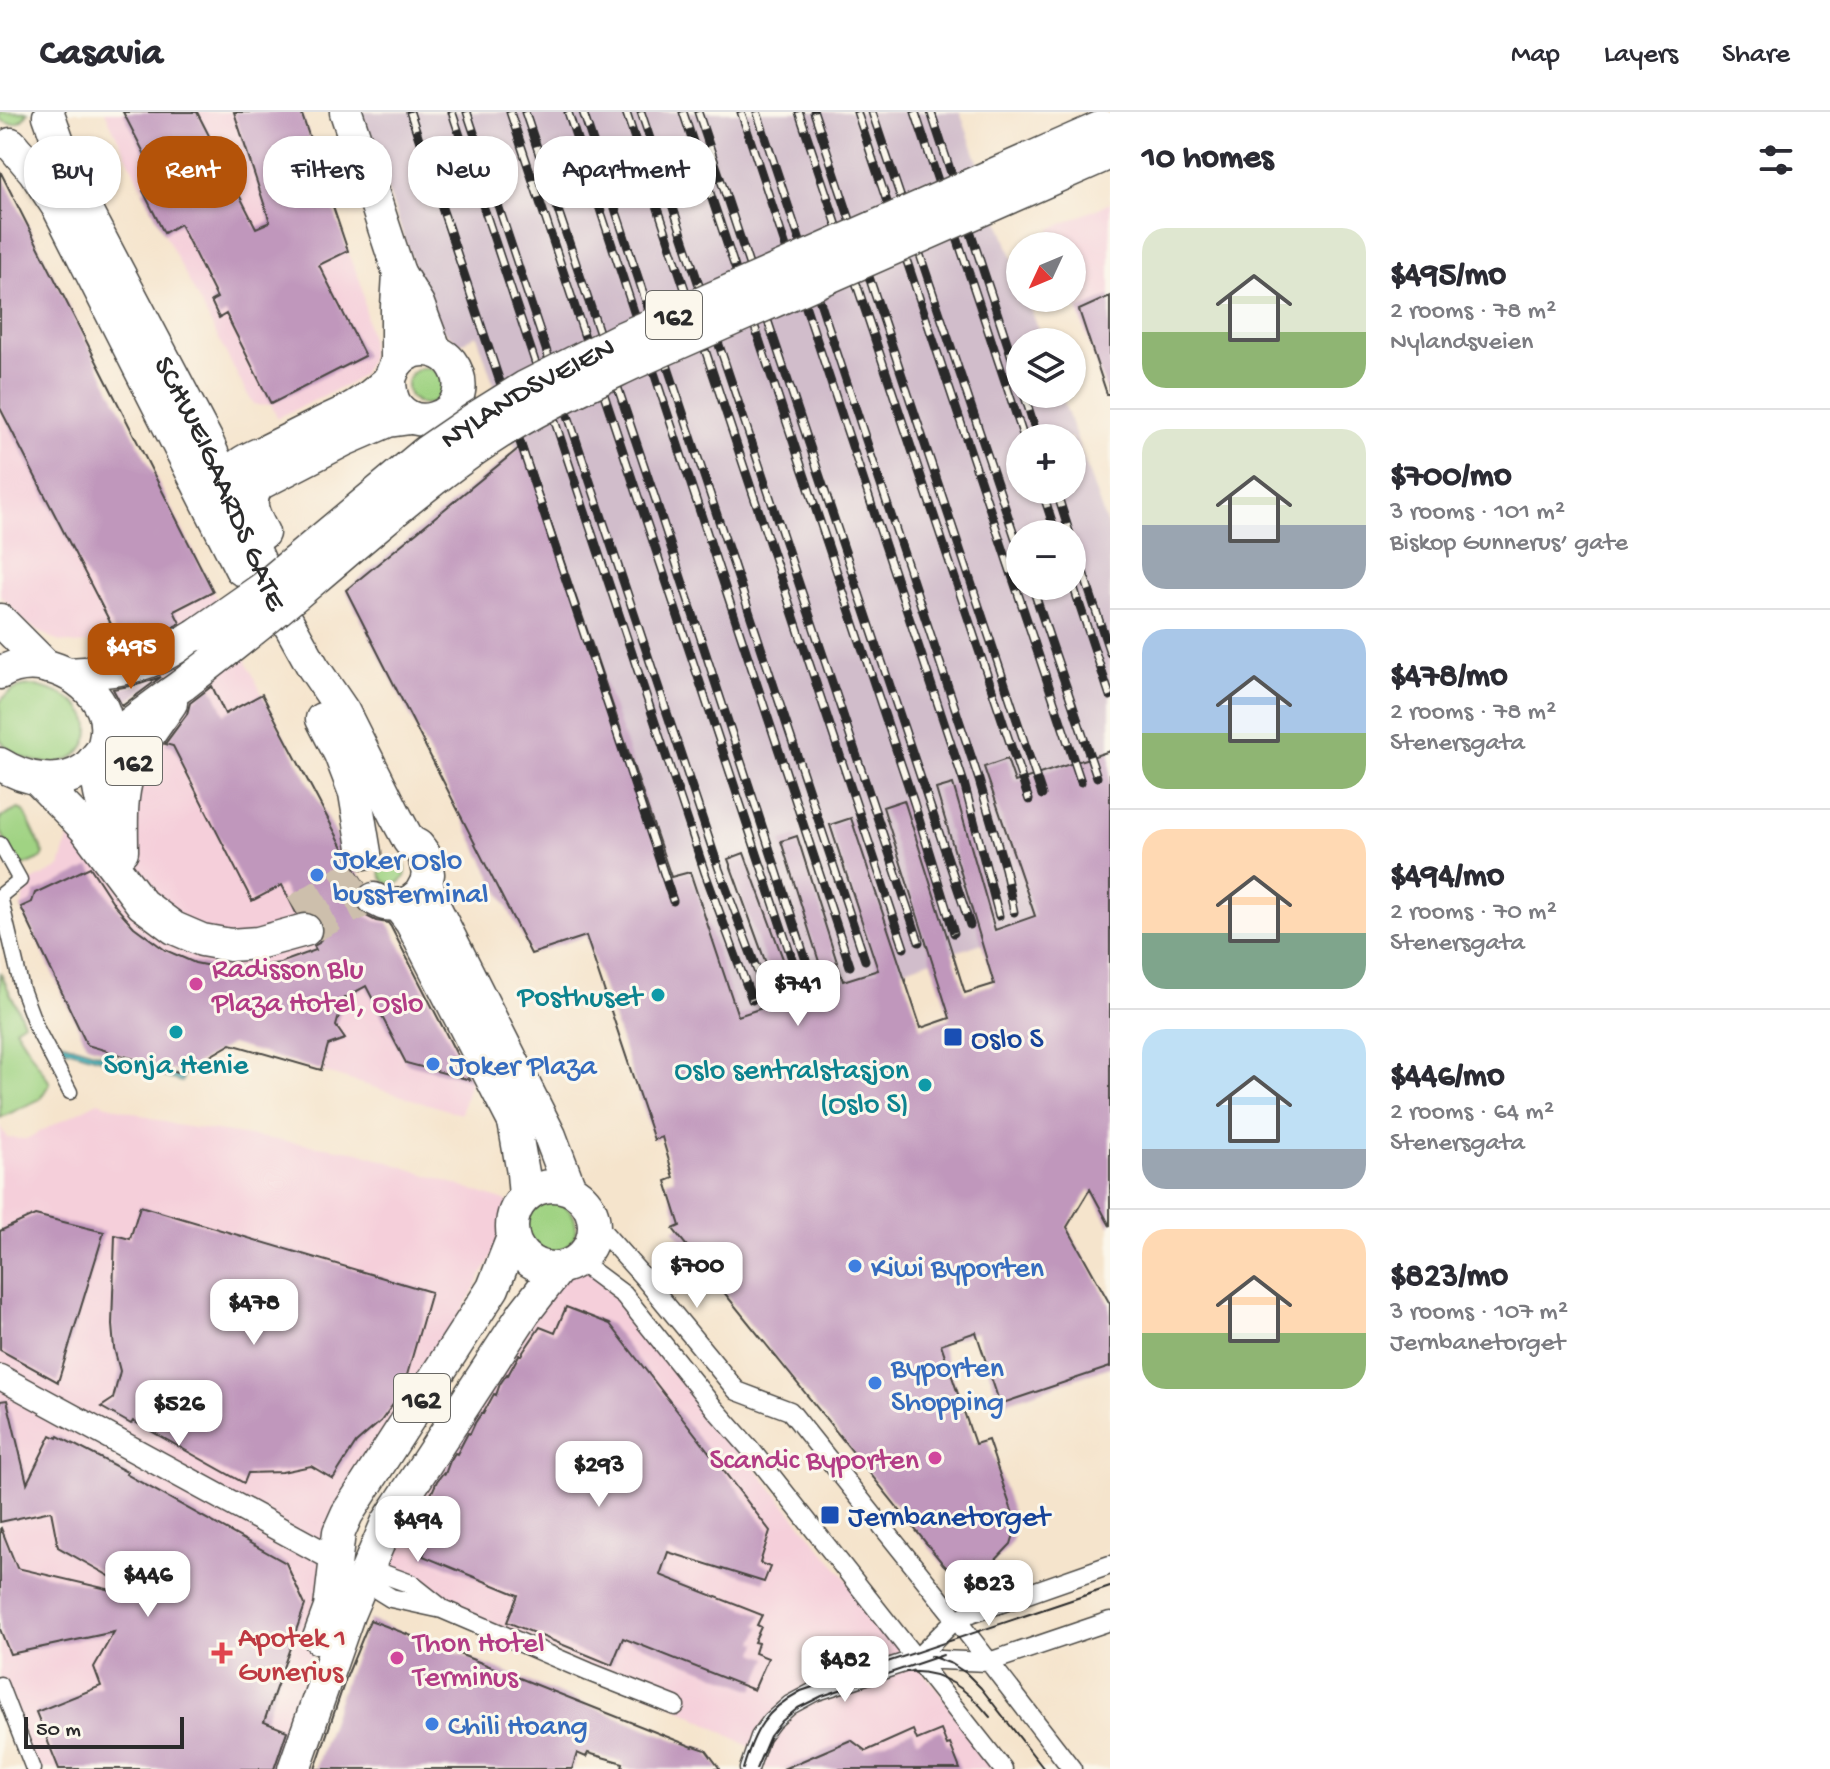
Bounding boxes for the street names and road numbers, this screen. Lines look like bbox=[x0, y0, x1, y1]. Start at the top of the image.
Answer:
road number: 162 bbox=[646, 291, 702, 339]
street label: NYLANDSVEIEN bbox=[435, 331, 622, 459]
street label: SCHWEIGAARDS GATE bbox=[144, 352, 292, 618]
road number: 162 bbox=[106, 737, 162, 785]
road number: 162 bbox=[394, 1374, 450, 1422]

